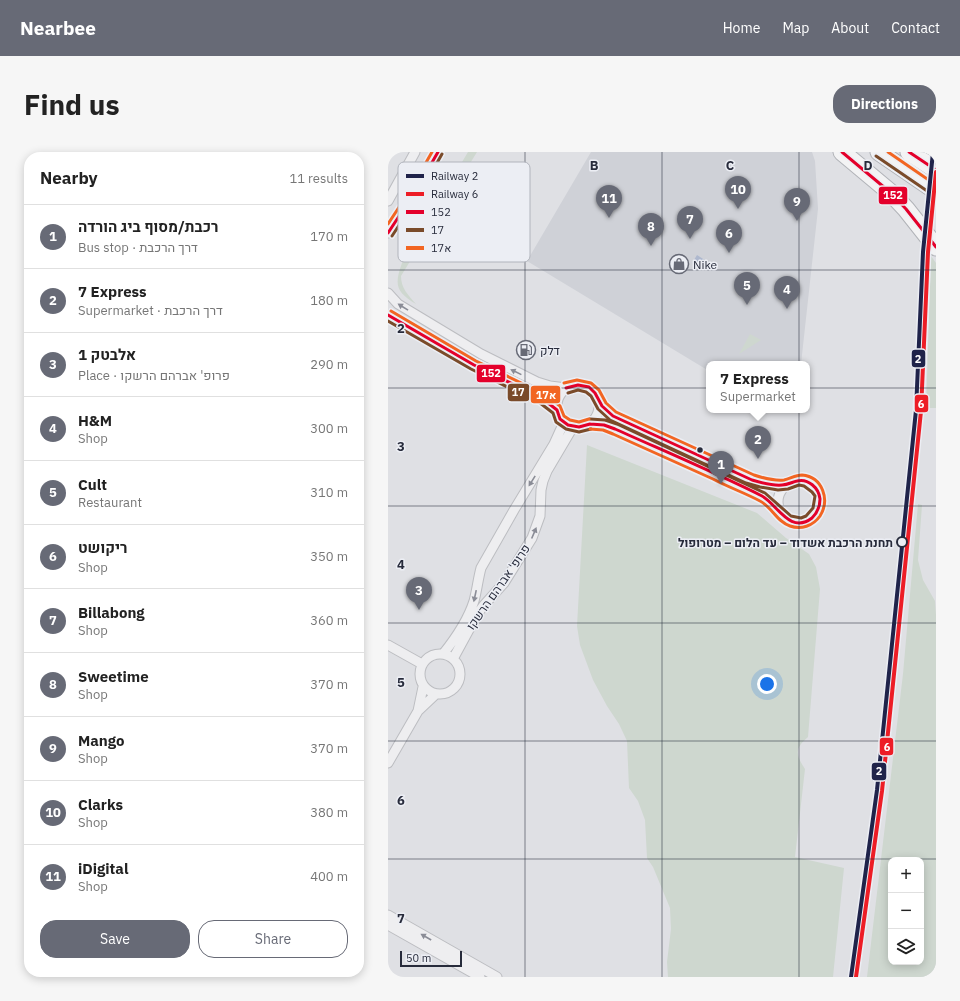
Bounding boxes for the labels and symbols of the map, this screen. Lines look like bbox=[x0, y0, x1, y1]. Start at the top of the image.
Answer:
text: B bbox=[590, 157, 599, 174]
text: C bbox=[726, 157, 735, 174]
text: D bbox=[863, 157, 873, 174]
legend bbox=[398, 162, 530, 262]
text: Railway 2 bbox=[431, 169, 478, 183]
pin: 10 bbox=[725, 176, 751, 209]
pin: 11 bbox=[596, 185, 622, 218]
line badge: 152 bbox=[878, 186, 908, 205]
text: Railway 6 bbox=[431, 187, 478, 201]
pin: 9 bbox=[784, 188, 810, 221]
text: 152 bbox=[883, 188, 903, 202]
text: 152 bbox=[431, 205, 451, 219]
pin: 7 bbox=[677, 206, 703, 239]
pin: 8 bbox=[638, 213, 664, 246]
pin: 6 bbox=[716, 220, 742, 253]
text: 17 bbox=[431, 223, 444, 237]
text: 17א bbox=[431, 241, 451, 255]
shop icon: Nike bbox=[668, 253, 690, 275]
place label: Nike bbox=[693, 257, 718, 272]
pin: 5 bbox=[734, 272, 760, 305]
pin: 4 bbox=[774, 276, 800, 309]
one-way arrow bbox=[397, 304, 409, 311]
text: 2 bbox=[397, 320, 405, 337]
fuel station icon: דלק bbox=[515, 339, 537, 361]
place label: דלק bbox=[540, 343, 560, 358]
line badge: 2 bbox=[911, 349, 926, 368]
text: 2 bbox=[915, 352, 922, 366]
line badge: 152 bbox=[476, 364, 506, 383]
text: 152 bbox=[481, 366, 501, 380]
one-way arrow bbox=[510, 369, 522, 375]
line badge: 17 bbox=[507, 383, 530, 402]
text: 17 bbox=[511, 385, 525, 399]
line badge: 17א bbox=[530, 385, 561, 404]
text: 17א bbox=[536, 388, 556, 402]
line badge: 6 bbox=[914, 394, 929, 413]
text: 6 bbox=[918, 397, 925, 411]
pin: 2 bbox=[745, 426, 771, 459]
text: 3 bbox=[397, 438, 405, 455]
unlabelled marker bbox=[695, 445, 705, 455]
pin: 1 bbox=[708, 451, 734, 484]
one-way arrow bbox=[528, 476, 536, 486]
one-way arrow bbox=[532, 526, 538, 538]
place label: תחנת הרכבת אשדוד – עד הלום – מטרופול bbox=[678, 535, 893, 550]
marker: תחנת הרכבת אשדוד – עד הלום – מטרופול bbox=[896, 536, 908, 548]
street label: פרופ' אברהם הרשקו bbox=[463, 541, 533, 633]
text: 4 bbox=[397, 556, 405, 573]
pin: 3 bbox=[406, 577, 432, 610]
one-way arrow bbox=[471, 590, 477, 603]
text: 5 bbox=[397, 674, 405, 691]
your location bbox=[757, 674, 777, 694]
line badge: 6 bbox=[879, 737, 894, 756]
text: 6 bbox=[884, 740, 891, 754]
line badge: 2 bbox=[871, 762, 887, 781]
text: 2 bbox=[876, 764, 883, 778]
text: 6 bbox=[397, 792, 405, 809]
text: 7 bbox=[397, 910, 405, 927]
one-way arrow bbox=[420, 933, 432, 940]
scale bar bbox=[400, 949, 462, 968]

